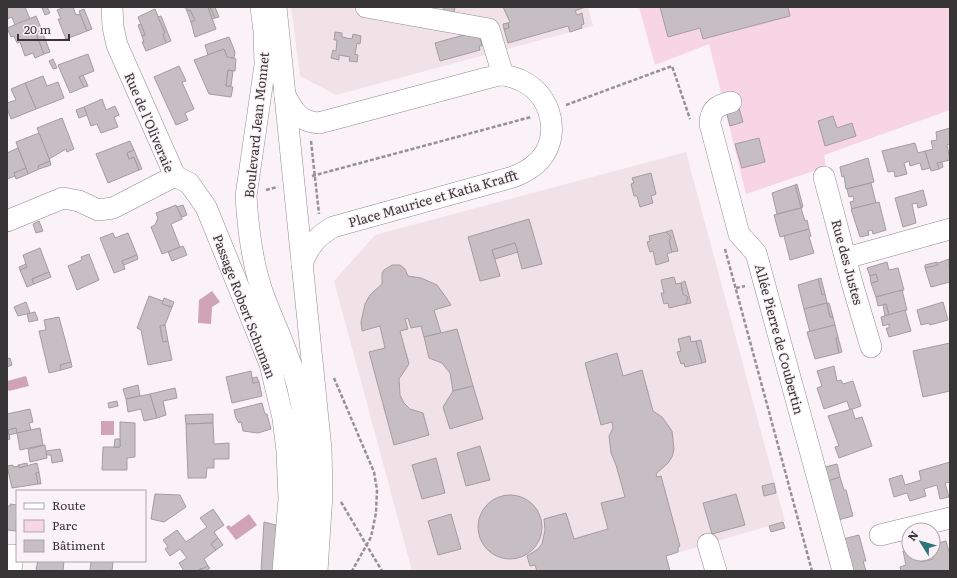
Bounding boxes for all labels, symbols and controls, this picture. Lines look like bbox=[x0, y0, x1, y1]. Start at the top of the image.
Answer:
scale bar bbox=[18, 16, 69, 42]
text: 20 m bbox=[24, 20, 51, 38]
street label: Boulevard Jean Monnet bbox=[239, 50, 273, 199]
street label: Rue de l'Oliveraie bbox=[120, 69, 180, 175]
street label: Place Maurice et Katia Krafft bbox=[346, 165, 520, 231]
street label: Rue des Justes bbox=[827, 217, 869, 307]
street label: Passage Robert Schuman bbox=[209, 231, 281, 381]
street label: Allée Pierre de Coubertin bbox=[751, 262, 809, 417]
legend bbox=[16, 490, 146, 562]
text: Route bbox=[52, 496, 86, 514]
text: Parc bbox=[52, 516, 77, 534]
north arrow bbox=[901, 522, 941, 562]
text: N bbox=[903, 527, 921, 544]
text: Bâtiment bbox=[52, 536, 105, 554]

